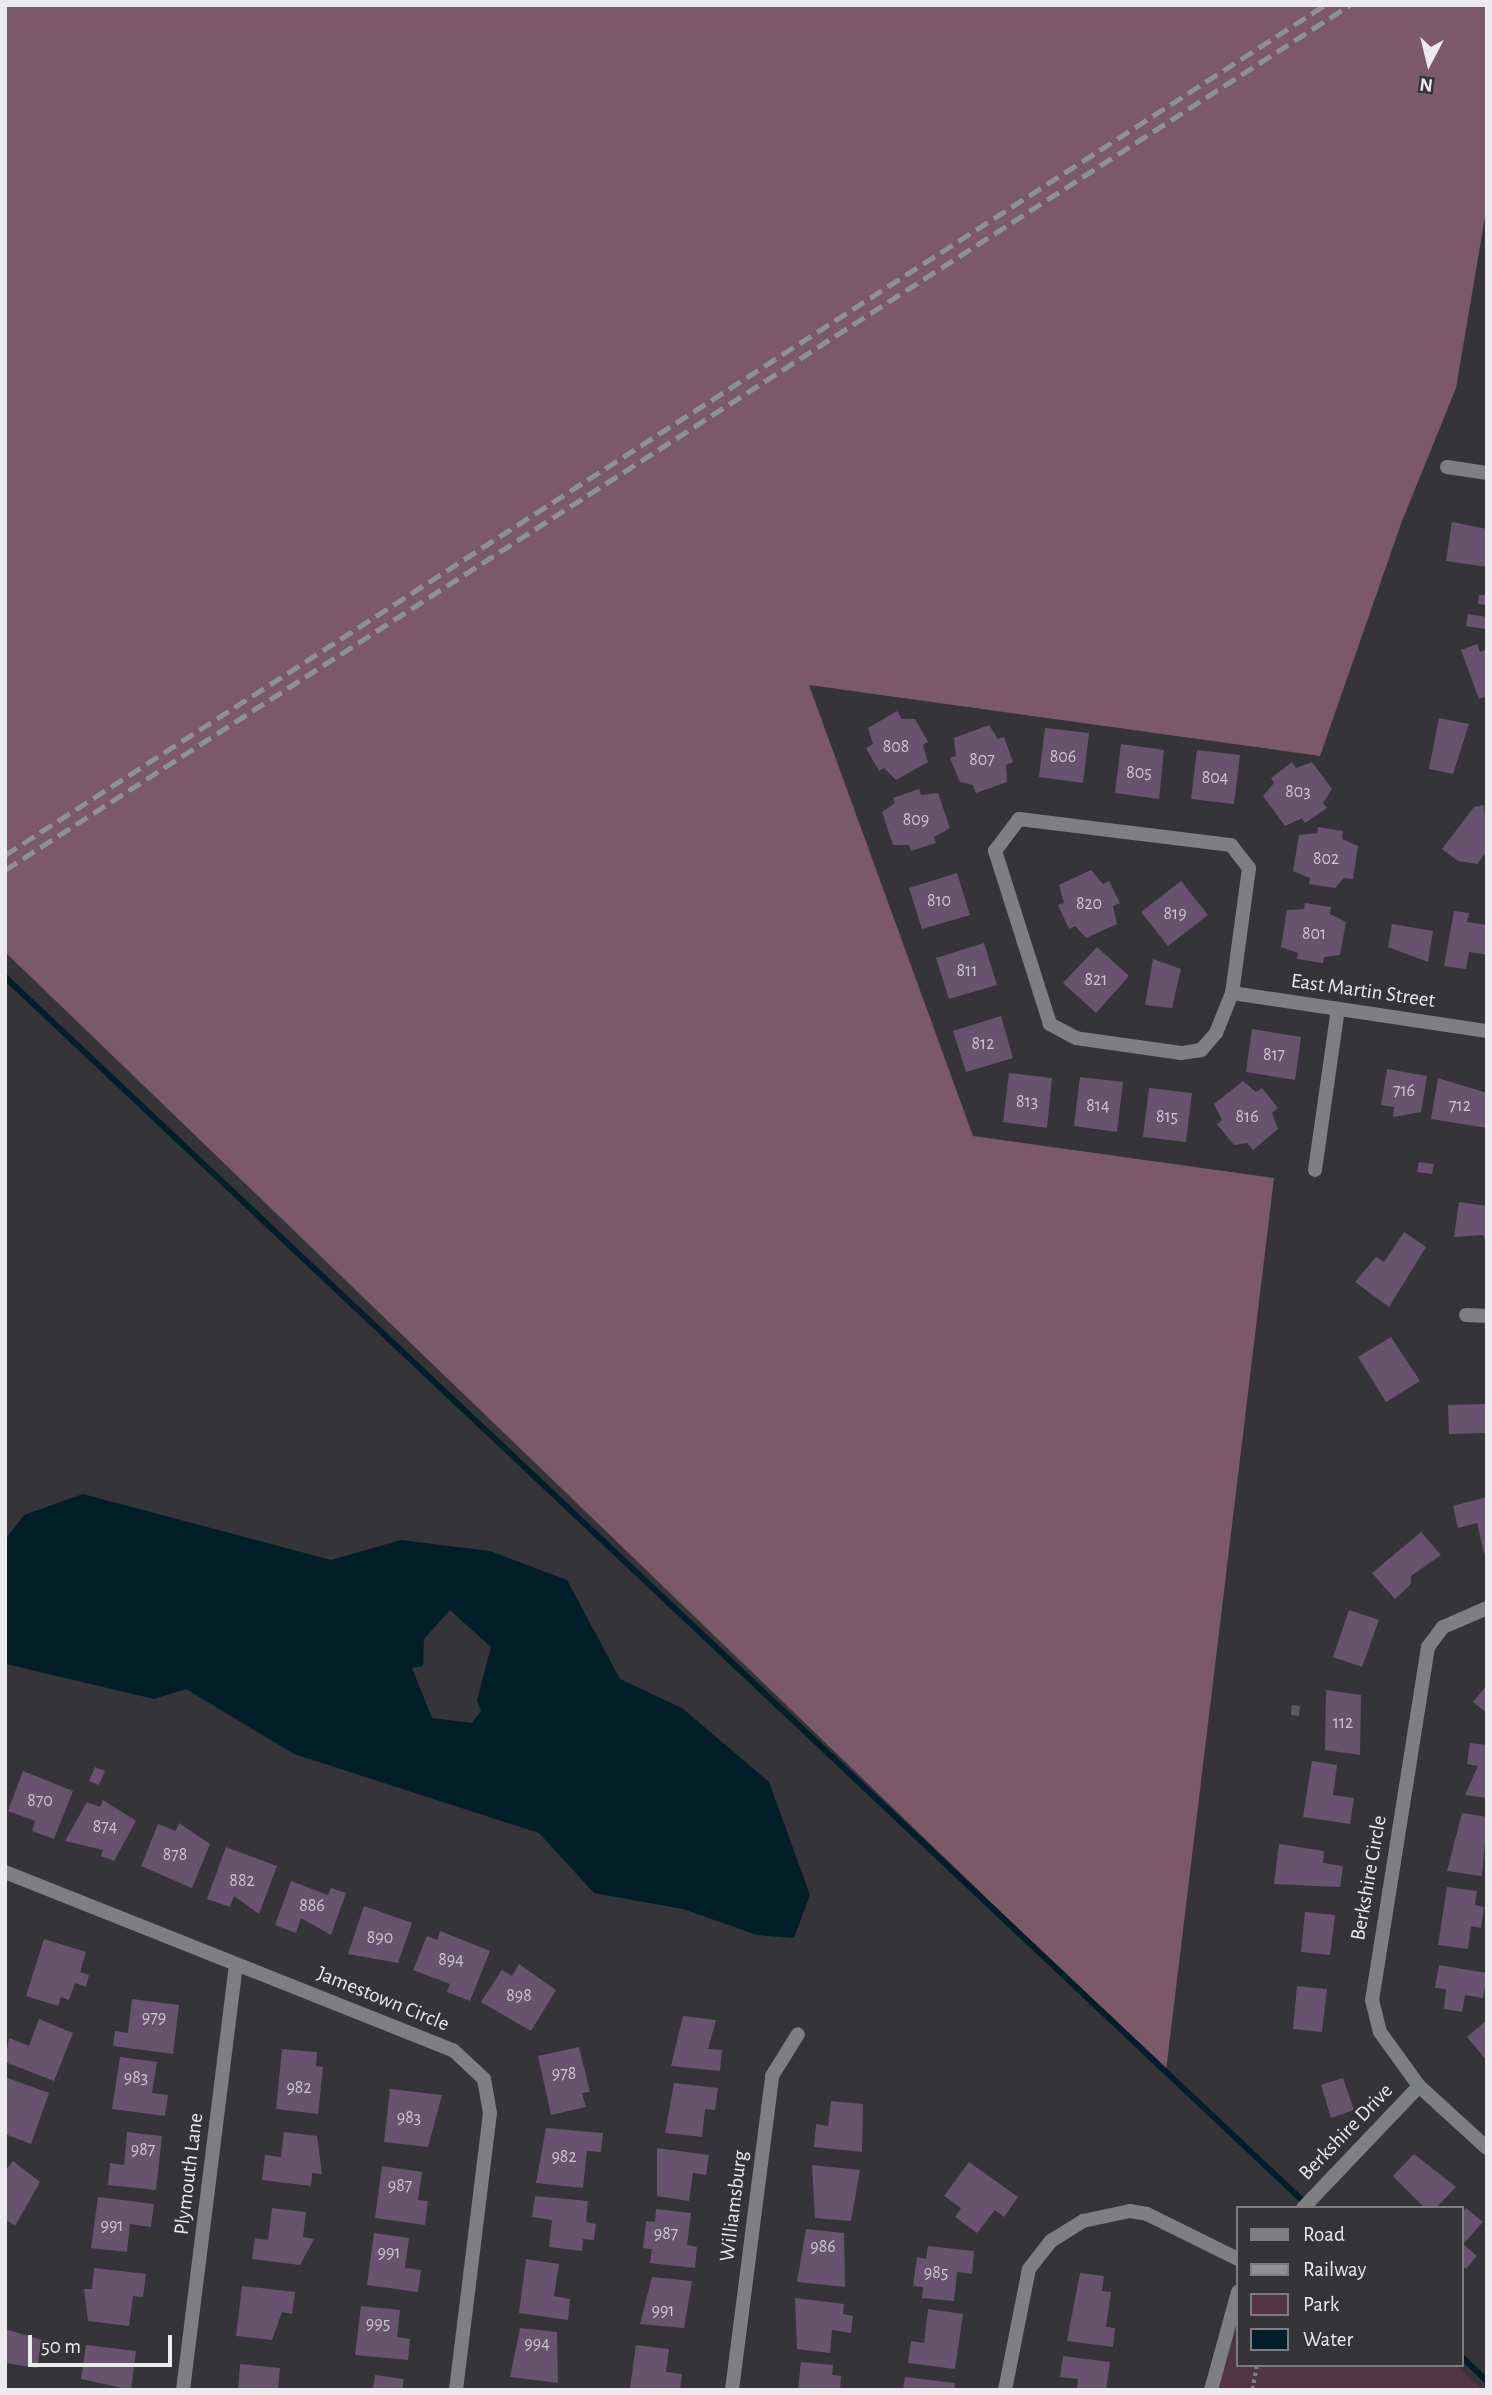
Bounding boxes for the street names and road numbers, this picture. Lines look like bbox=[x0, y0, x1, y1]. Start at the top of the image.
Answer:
street label: East Martin Street bbox=[1289, 968, 1437, 1014]
street label: Berkshire Circle bbox=[1346, 1814, 1392, 1942]
street label: Jamestown Circle bbox=[313, 1961, 453, 2037]
street label: Berkshire Drive bbox=[1294, 2078, 1398, 2186]
street label: Plymouth Lane bbox=[169, 2112, 209, 2236]
street label: Williamsburg bbox=[715, 2149, 753, 2263]

